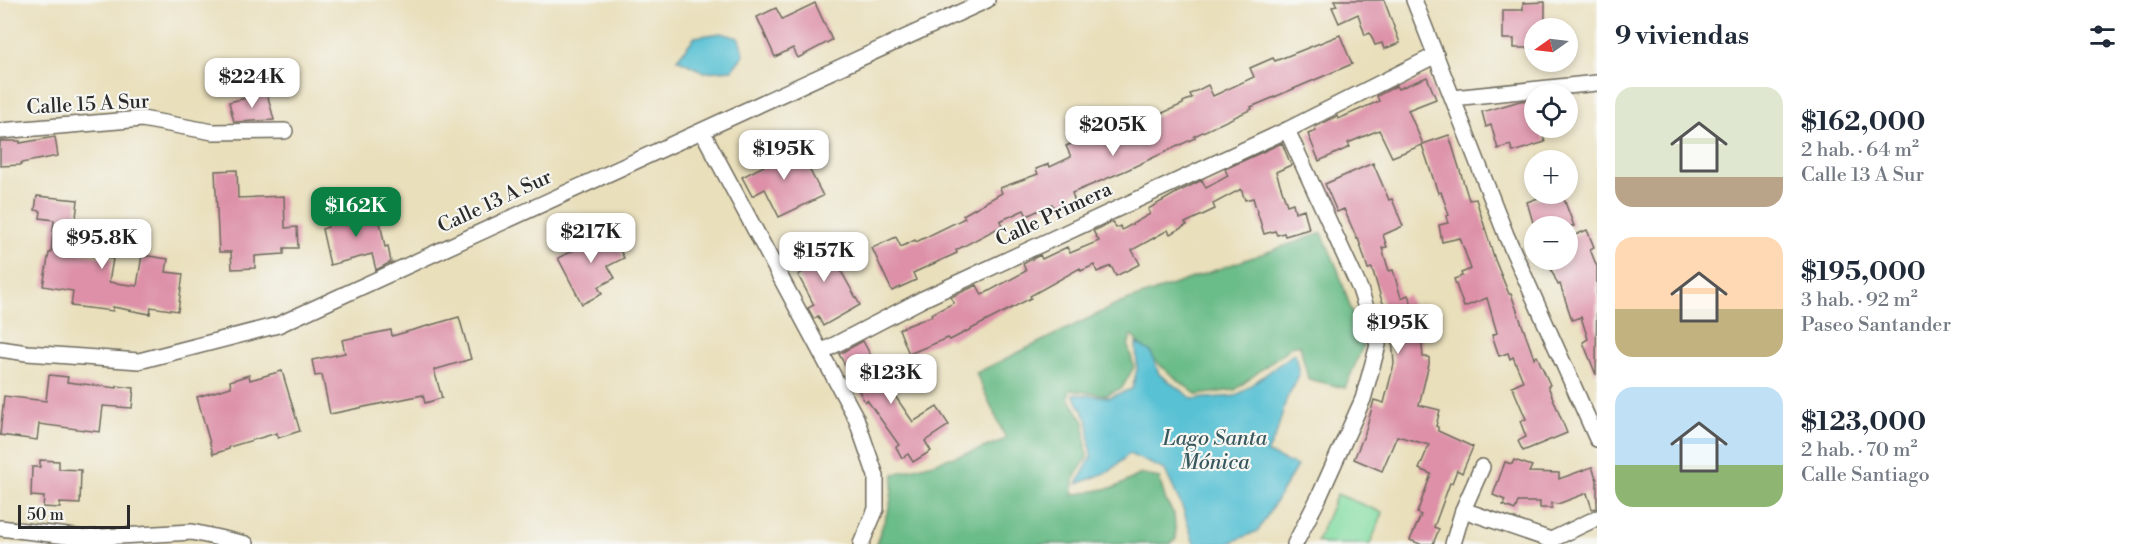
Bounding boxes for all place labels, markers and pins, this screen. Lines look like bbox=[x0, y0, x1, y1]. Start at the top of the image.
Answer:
pin: $224K bbox=[210, 58, 294, 109]
pin: $205K bbox=[1071, 106, 1155, 157]
pin: $195K bbox=[742, 130, 826, 181]
pin: $162K bbox=[314, 187, 398, 238]
pin: $217K bbox=[549, 213, 633, 264]
pin: $95.8K bbox=[53, 219, 151, 270]
pin: $157K bbox=[782, 232, 866, 283]
pin: $195K bbox=[1356, 304, 1440, 355]
pin: $123K bbox=[849, 354, 933, 405]

